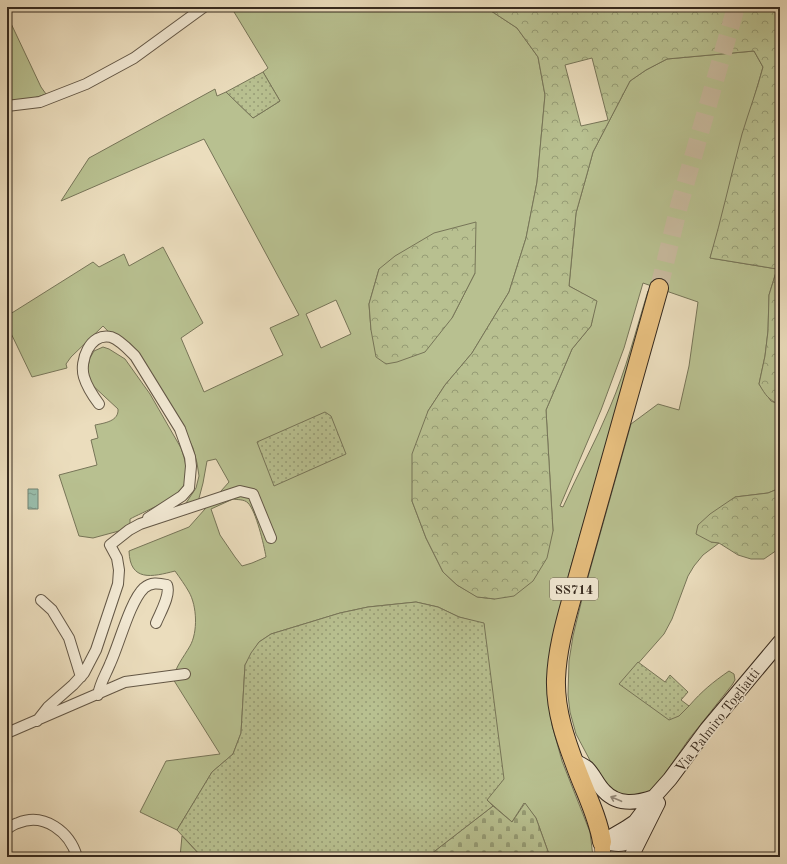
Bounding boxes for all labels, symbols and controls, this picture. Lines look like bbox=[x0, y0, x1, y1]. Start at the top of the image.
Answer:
road number: SS714 bbox=[550, 578, 598, 600]
street label: Via Palmiro Togliatti bbox=[673, 666, 763, 775]
one-way arrow bbox=[611, 795, 623, 802]

